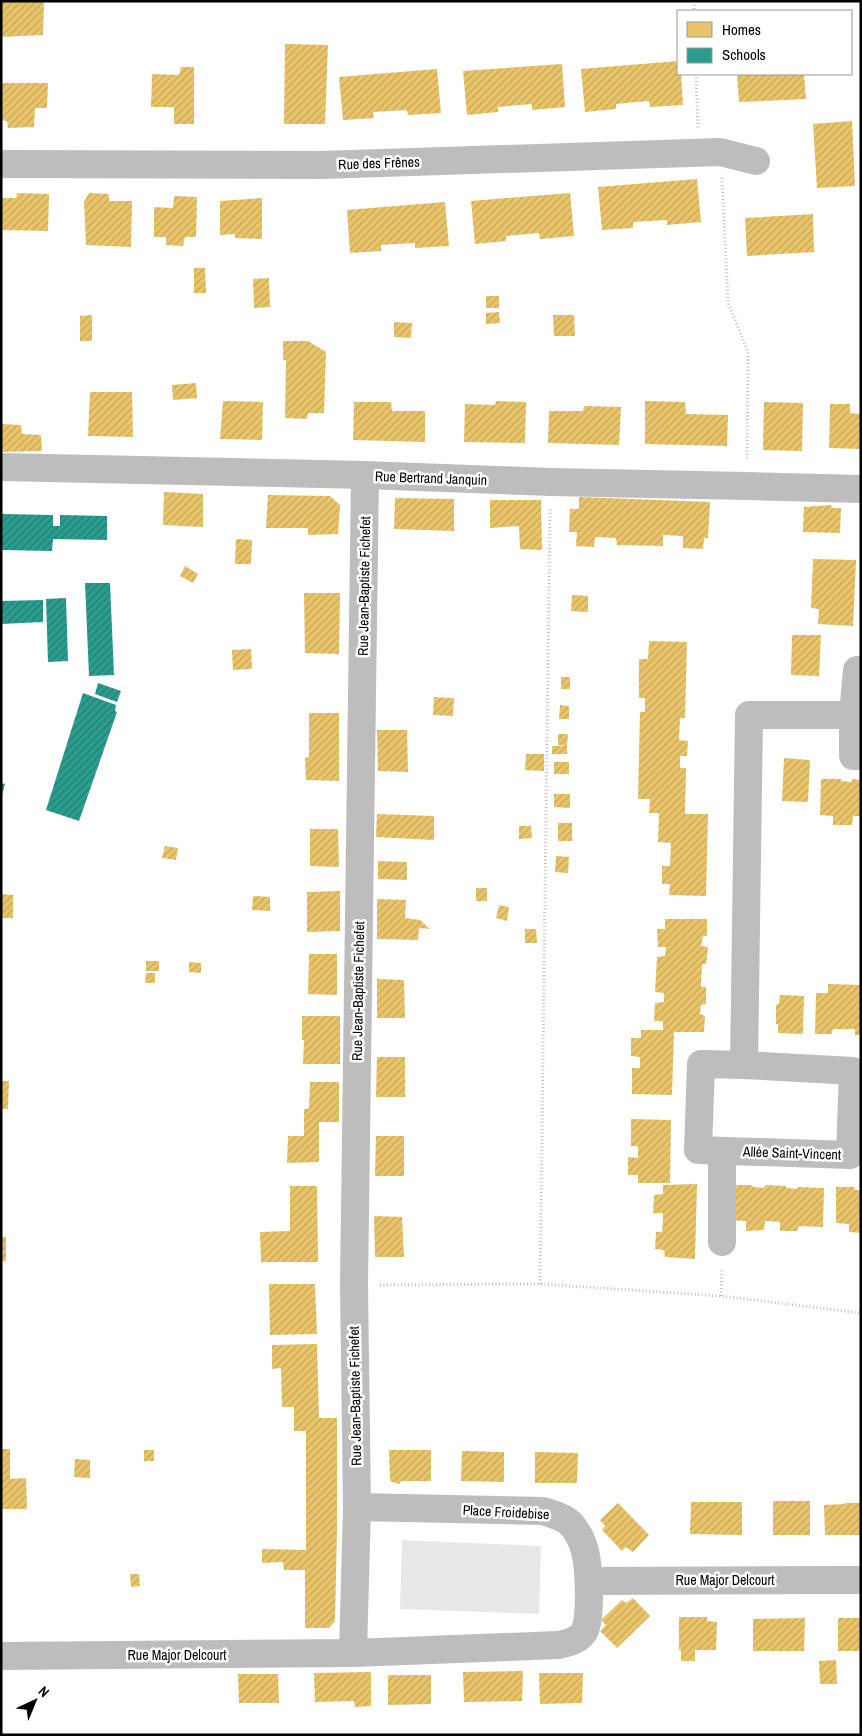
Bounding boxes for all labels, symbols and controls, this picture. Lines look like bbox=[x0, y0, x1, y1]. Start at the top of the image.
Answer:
legend bbox=[677, 10, 852, 75]
text: Homes bbox=[722, 19, 761, 40]
text: Schools bbox=[722, 44, 766, 65]
street label: Rue des Frênes bbox=[338, 153, 420, 173]
street label: Rue Bertrand Janquin bbox=[375, 467, 487, 489]
street label: Rue Jean-Baptiste Fichefet bbox=[354, 516, 374, 656]
street label: Rue Jean-Baptiste Fichefet bbox=[348, 921, 368, 1061]
street label: Allée Saint-Vincent bbox=[742, 1142, 841, 1164]
street label: Rue Jean-Baptiste Fichefet bbox=[345, 1326, 365, 1466]
street label: Place Froidebise bbox=[462, 1501, 550, 1523]
street label: Rue Major Delcourt bbox=[676, 1571, 774, 1589]
street label: Rue Major Delcourt bbox=[128, 1646, 226, 1664]
north arrow bbox=[10, 1676, 60, 1726]
text: N bbox=[35, 1682, 53, 1701]

